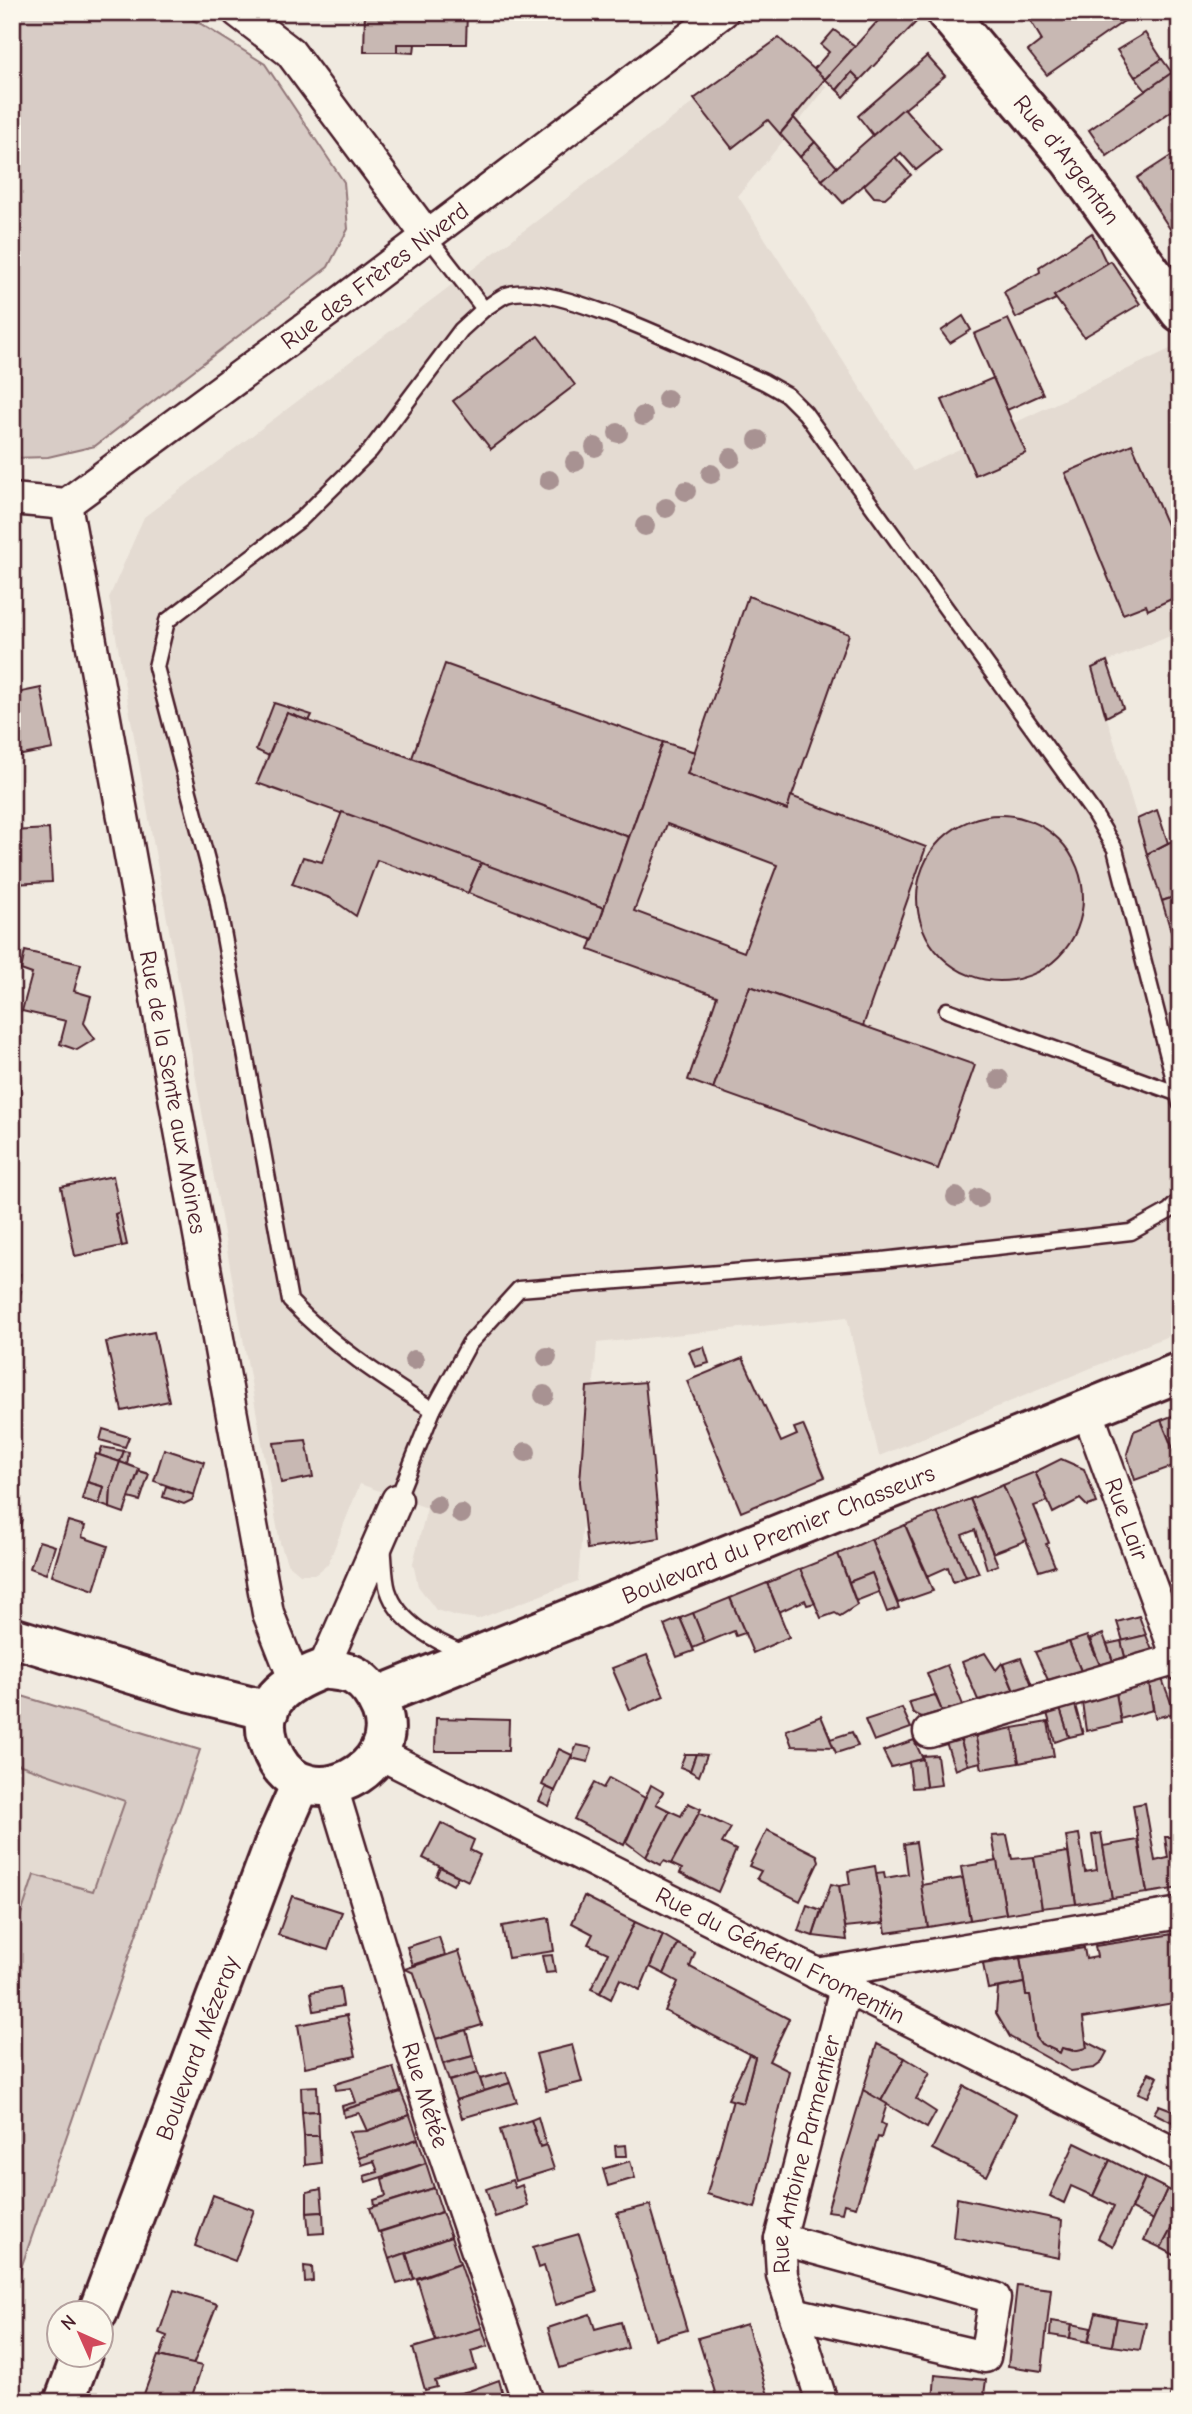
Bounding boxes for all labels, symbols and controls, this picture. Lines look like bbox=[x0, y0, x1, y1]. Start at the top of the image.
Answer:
street label: Rue d'Argentan bbox=[1008, 89, 1126, 230]
street label: Rue des Frères Niverd bbox=[275, 196, 474, 355]
street label: Rue de la Sente aux Moines bbox=[134, 948, 213, 1236]
street label: Boulevard du Premier Chasseurs bbox=[618, 1459, 939, 1610]
street label: Rue Lair bbox=[1099, 1474, 1155, 1564]
street label: Rue du Général Fromentin bbox=[651, 1881, 910, 2029]
street label: Boulevard Mézeray bbox=[150, 1952, 245, 2144]
street label: Rue Antoine Parmentier bbox=[766, 2031, 846, 2274]
street label: Rue Métée bbox=[396, 2039, 455, 2152]
north arrow bbox=[46, 2298, 116, 2368]
text: N bbox=[57, 2311, 81, 2335]

